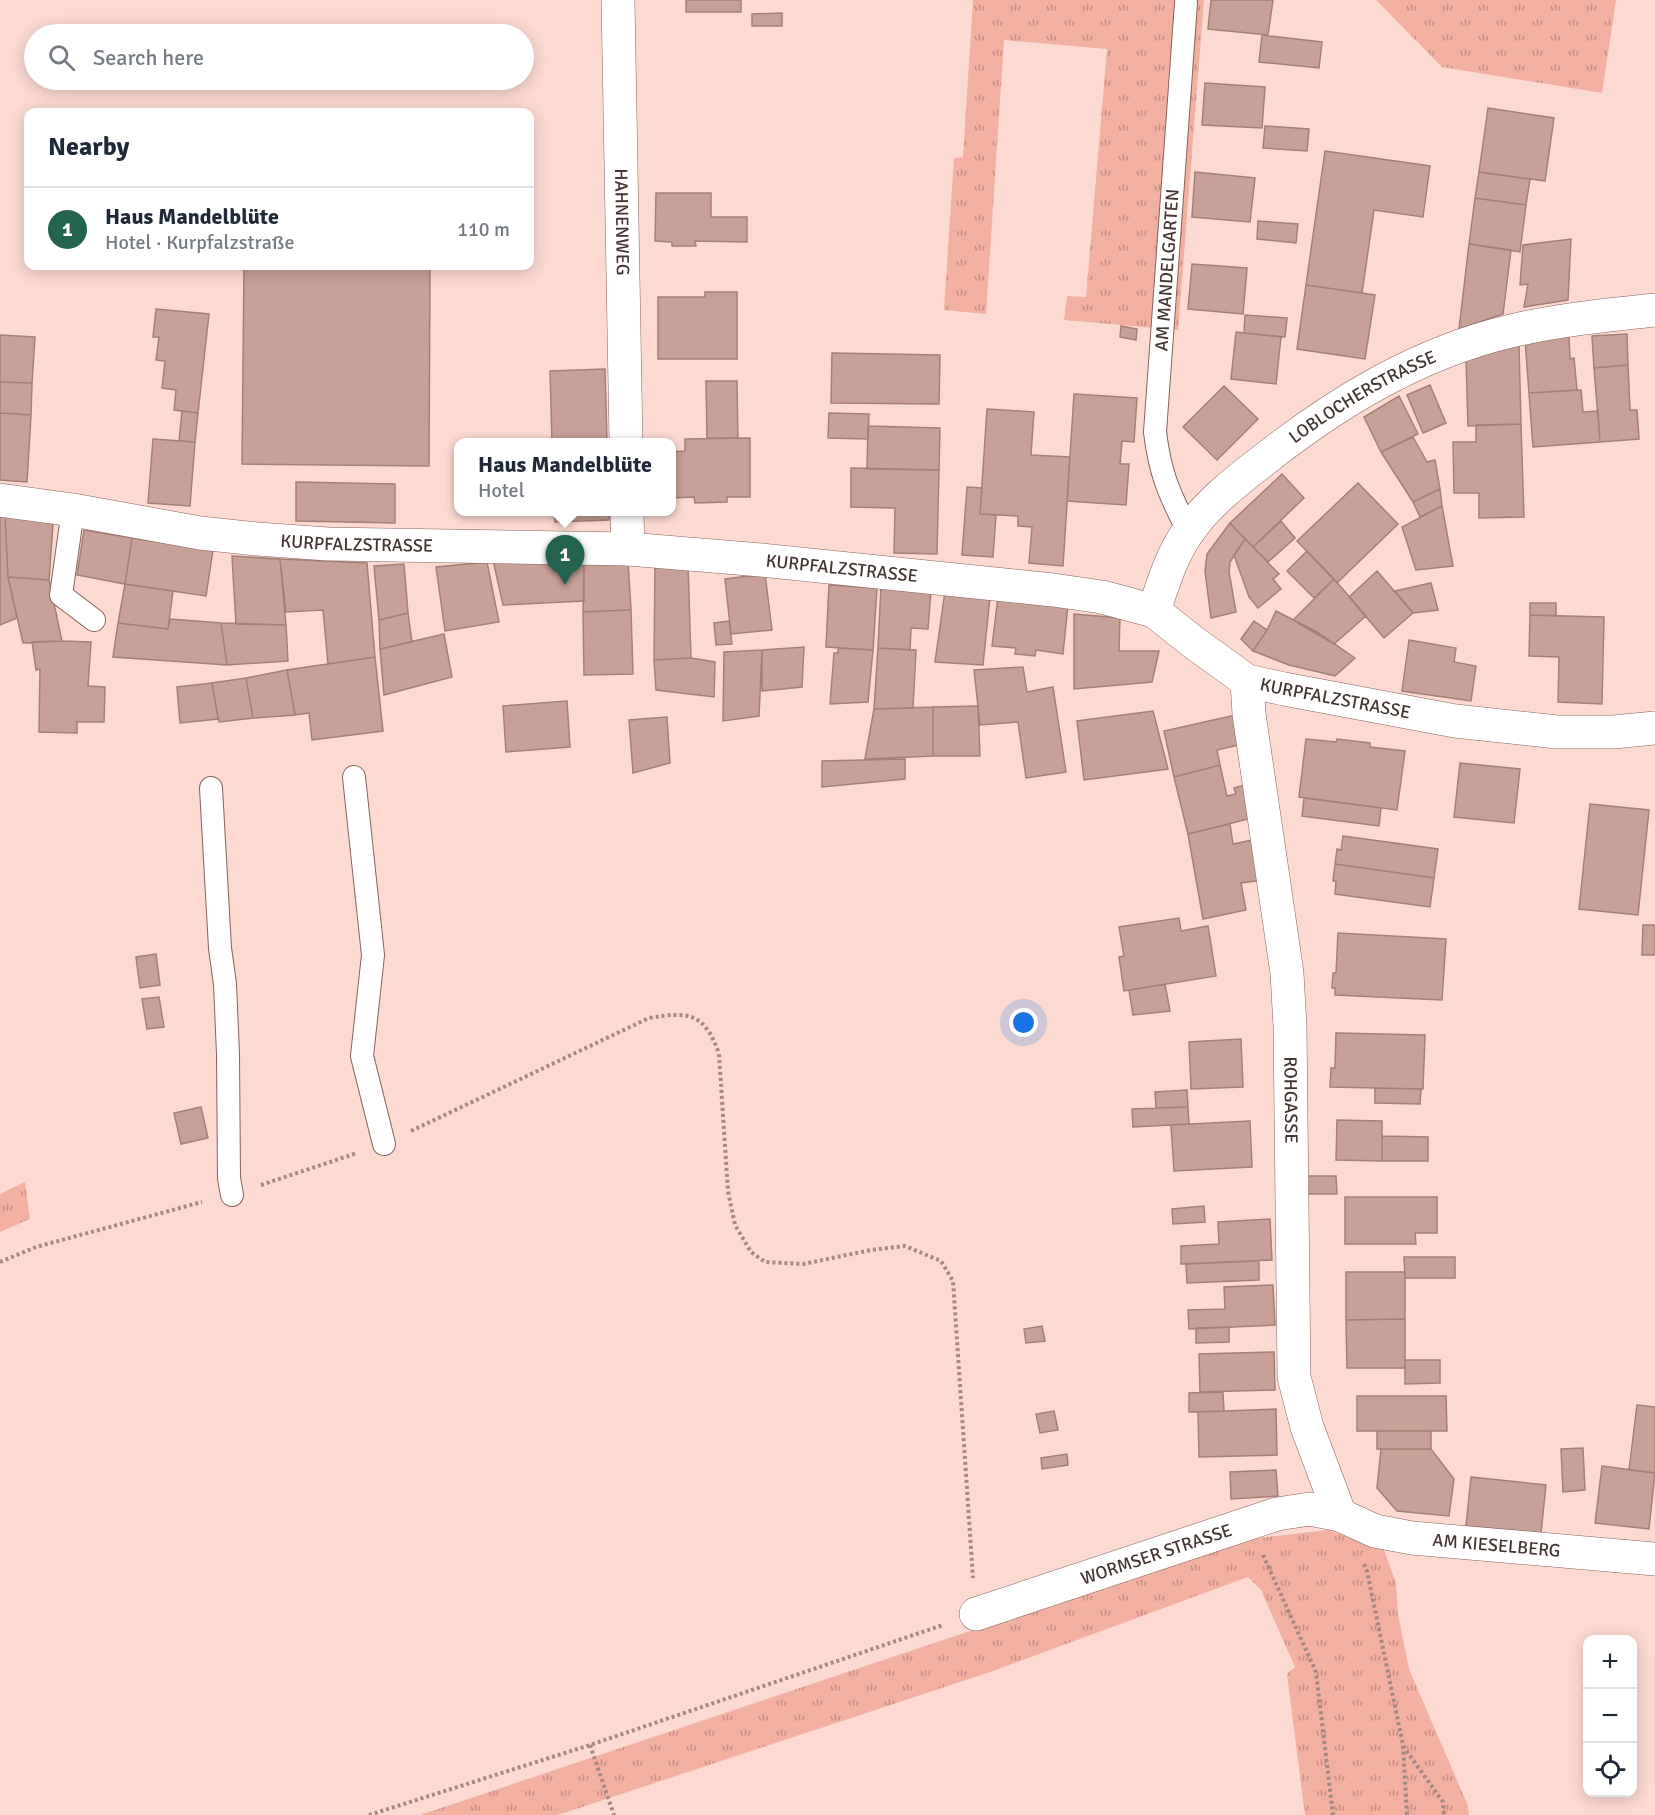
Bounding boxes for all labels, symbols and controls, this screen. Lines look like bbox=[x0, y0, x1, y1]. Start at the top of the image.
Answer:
search box bbox=[24, 24, 534, 90]
icon: search bbox=[45, 41, 78, 74]
text: Search here bbox=[93, 44, 204, 71]
text: Nearby bbox=[48, 131, 129, 163]
street label: HAHNENWEG bbox=[610, 168, 634, 276]
street label: AM MANDELGARTEN bbox=[1150, 188, 1184, 352]
text: Haus Mandelblüte bbox=[105, 203, 279, 230]
text: 1 bbox=[62, 217, 73, 242]
text: 110 m bbox=[457, 217, 510, 242]
text: Hotel · Kurpfalzstraße bbox=[105, 230, 294, 255]
street label: LOBLOCHERSTRASSE bbox=[1284, 346, 1439, 448]
popup bbox=[454, 438, 676, 516]
text: Haus Mandelblüte bbox=[478, 451, 652, 478]
text: Hotel bbox=[478, 478, 525, 503]
street label: KURPFALZSTRASSE bbox=[280, 530, 433, 557]
pin: 1 bbox=[546, 536, 584, 585]
street label: KURPFALZSTRASSE bbox=[765, 550, 919, 587]
street label: KURPFALZSTRASSE bbox=[1258, 673, 1412, 723]
your location bbox=[1009, 1008, 1038, 1037]
street label: ROHGASSE bbox=[1279, 1056, 1302, 1144]
street label: WORMSER STRASSE bbox=[1078, 1519, 1235, 1589]
street label: AM KIESELBERG bbox=[1431, 1529, 1561, 1562]
map controls bbox=[1583, 1635, 1637, 1797]
button: + bbox=[1583, 1635, 1637, 1689]
button: − bbox=[1583, 1689, 1637, 1743]
button: locate bbox=[1583, 1743, 1637, 1797]

